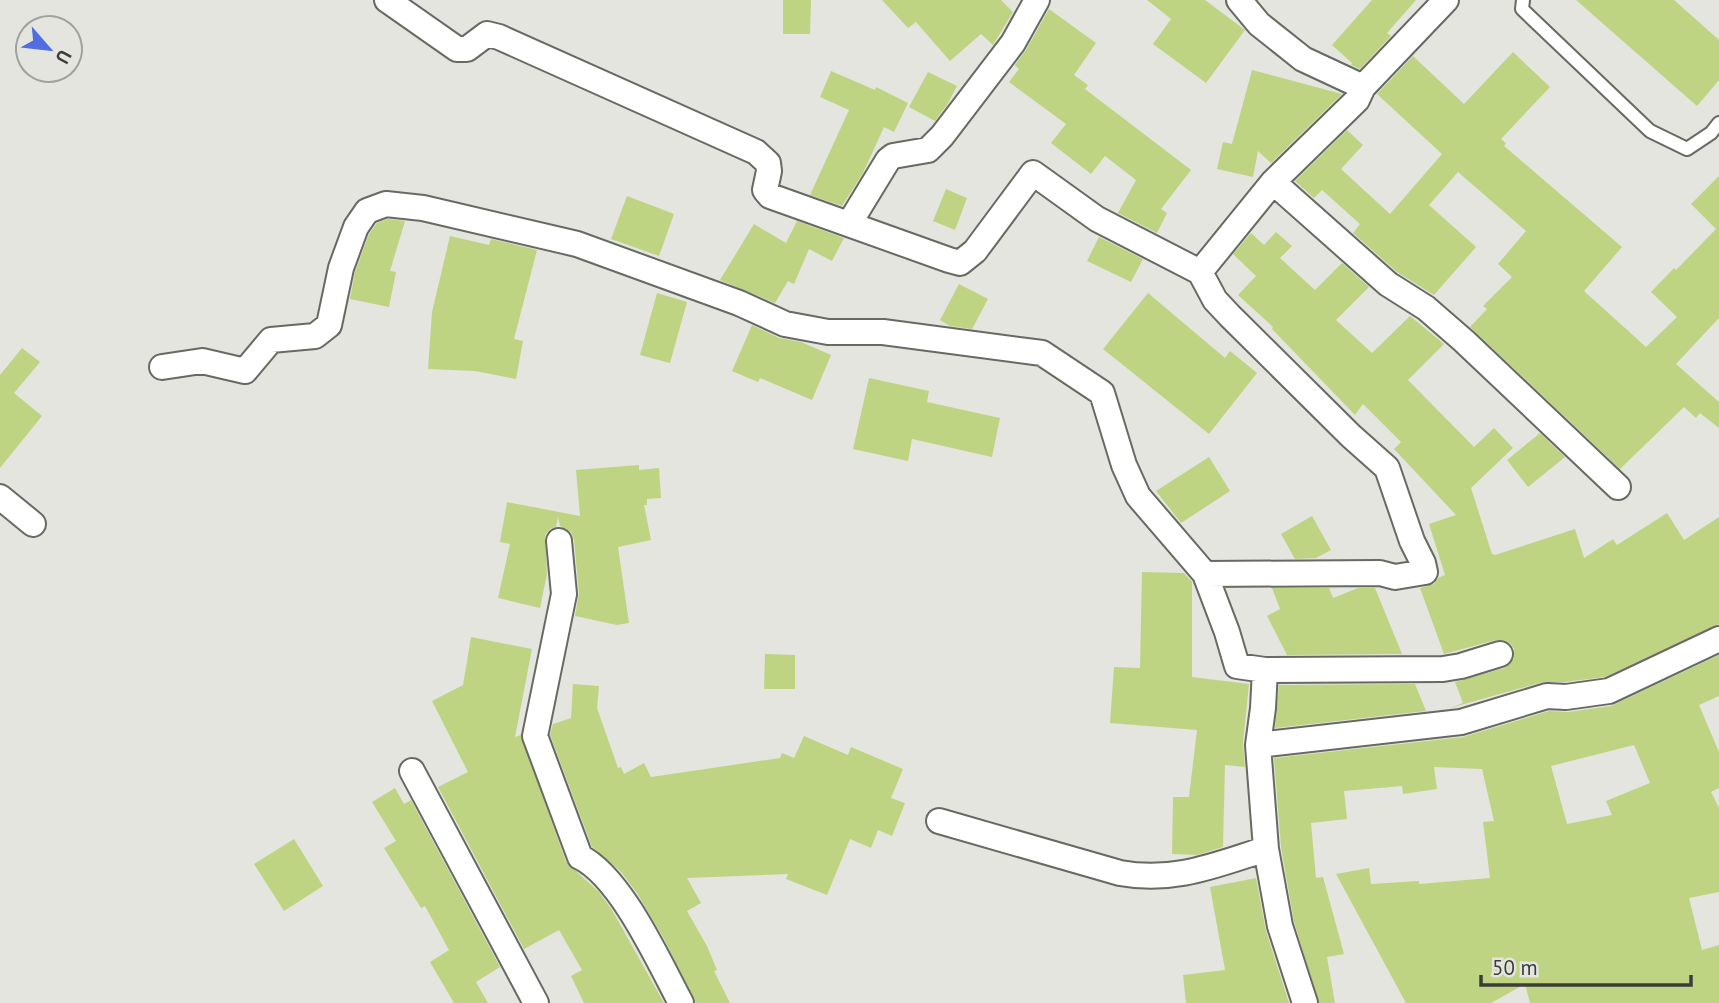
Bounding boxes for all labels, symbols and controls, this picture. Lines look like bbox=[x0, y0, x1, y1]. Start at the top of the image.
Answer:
north arrow bbox=[14, 14, 84, 84]
text: U bbox=[51, 46, 77, 68]
scale bar bbox=[1481, 944, 1691, 988]
text: 50 m bbox=[1492, 954, 1538, 981]

